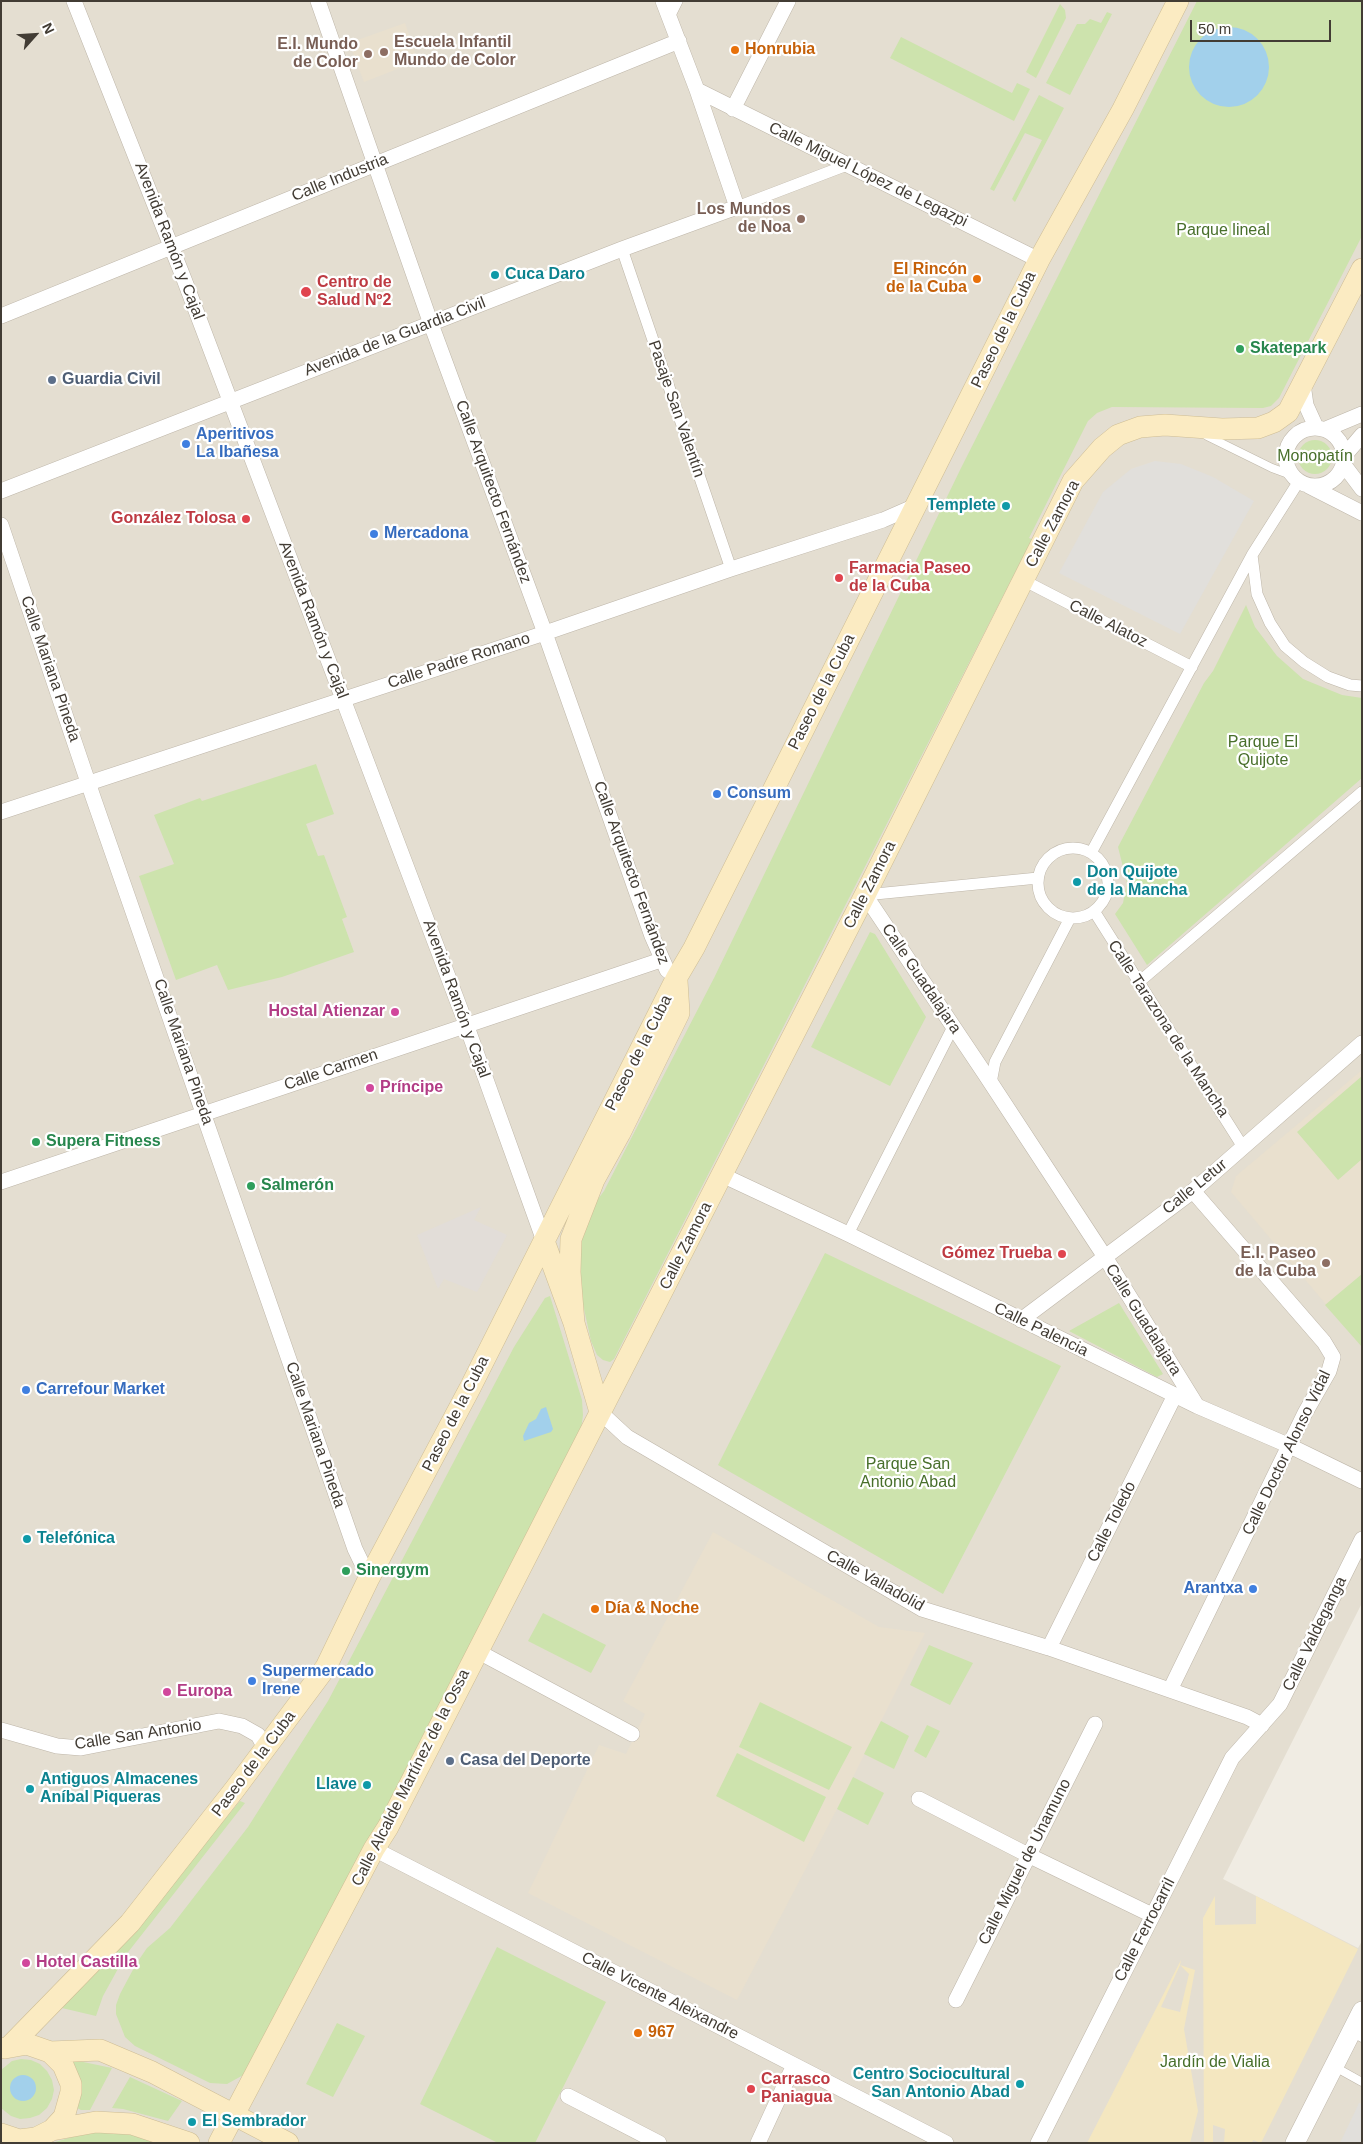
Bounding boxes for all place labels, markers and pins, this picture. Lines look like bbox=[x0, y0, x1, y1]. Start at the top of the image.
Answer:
place label: Escuela Infantil Mundo de Color bbox=[394, 33, 516, 71]
place label: E.I. Mundo de Color bbox=[277, 35, 358, 73]
place label: Honrubia bbox=[745, 40, 815, 60]
marker: Honrubia bbox=[729, 44, 741, 56]
marker: Escuela Infantil Mundo de Color bbox=[378, 46, 390, 58]
marker: E.I. Mundo de Color bbox=[362, 48, 374, 60]
place label: Los Mundos de Noa bbox=[697, 200, 791, 238]
marker: Los Mundos de Noa bbox=[795, 213, 807, 225]
place label: El Rincón de la Cuba bbox=[886, 260, 967, 298]
place label: Cuca Daro bbox=[505, 265, 585, 285]
marker: Cuca Daro bbox=[489, 269, 501, 281]
place label: Centro de Salud Nº2 bbox=[317, 273, 392, 311]
marker: El Rincón de la Cuba bbox=[971, 273, 983, 285]
marker: Centro de Salud Nº2 bbox=[299, 285, 313, 299]
place label: Skatepark bbox=[1250, 339, 1326, 359]
marker: Skatepark bbox=[1234, 343, 1246, 355]
place label: Guardia Civil bbox=[62, 370, 161, 390]
marker: Guardia Civil bbox=[46, 374, 58, 386]
place label: Aperitivos La Ibañesa bbox=[196, 425, 279, 463]
marker: Aperitivos La Ibañesa bbox=[180, 438, 192, 450]
place label: Templete bbox=[927, 496, 996, 516]
marker: Templete bbox=[1000, 500, 1012, 512]
place label: González Tolosa bbox=[111, 509, 236, 529]
marker: González Tolosa bbox=[240, 513, 252, 525]
place label: Mercadona bbox=[384, 524, 468, 544]
marker: Mercadona bbox=[368, 528, 380, 540]
place label: Farmacia Paseo de la Cuba bbox=[849, 559, 971, 597]
marker: Farmacia Paseo de la Cuba bbox=[833, 572, 845, 584]
place label: Consum bbox=[727, 784, 791, 804]
marker: Consum bbox=[711, 788, 723, 800]
place label: Don Quijote de la Mancha bbox=[1087, 863, 1187, 901]
marker: Don Quijote de la Mancha bbox=[1071, 876, 1083, 888]
place label: Hostal Atienzar bbox=[269, 1002, 385, 1022]
marker: Hostal Atienzar bbox=[389, 1006, 401, 1018]
place label: Príncipe bbox=[380, 1078, 443, 1098]
marker: Príncipe bbox=[364, 1082, 376, 1094]
place label: Supera Fitness bbox=[46, 1132, 161, 1152]
marker: Supera Fitness bbox=[30, 1136, 42, 1148]
place label: Salmerón bbox=[261, 1176, 334, 1196]
marker: Salmerón bbox=[245, 1180, 257, 1192]
place label: Gómez Trueba bbox=[942, 1244, 1052, 1264]
place label: E.I. Paseo de la Cuba bbox=[1235, 1244, 1316, 1282]
marker: Gómez Trueba bbox=[1056, 1248, 1068, 1260]
marker: E.I. Paseo de la Cuba bbox=[1320, 1257, 1332, 1269]
place label: Carrefour Market bbox=[36, 1380, 165, 1400]
marker: Carrefour Market bbox=[20, 1384, 32, 1396]
place label: Telefónica bbox=[37, 1529, 115, 1549]
marker: Telefónica bbox=[21, 1533, 33, 1545]
place label: Sinergym bbox=[356, 1561, 429, 1581]
marker: Sinergym bbox=[340, 1565, 352, 1577]
place label: Arantxa bbox=[1183, 1579, 1243, 1599]
marker: Arantxa bbox=[1247, 1583, 1259, 1595]
place label: Día & Noche bbox=[605, 1599, 699, 1619]
marker: Día & Noche bbox=[589, 1603, 601, 1615]
place label: Supermercado Irene bbox=[262, 1662, 374, 1700]
marker: Supermercado Irene bbox=[246, 1675, 258, 1687]
place label: Europa bbox=[177, 1682, 232, 1702]
marker: Europa bbox=[161, 1686, 173, 1698]
place label: Casa del Deporte bbox=[460, 1751, 591, 1771]
marker: Casa del Deporte bbox=[444, 1755, 456, 1767]
place label: Antiguos Almacenes Aníbal Piqueras bbox=[40, 1770, 198, 1808]
place label: Llave bbox=[316, 1775, 357, 1795]
marker: Llave bbox=[361, 1779, 373, 1791]
marker: Antiguos Almacenes Aníbal Piqueras bbox=[24, 1783, 36, 1795]
place label: Hotel Castilla bbox=[36, 1953, 137, 1973]
marker: Hotel Castilla bbox=[20, 1957, 32, 1969]
place label: 967 bbox=[648, 2023, 675, 2043]
marker: 967 bbox=[632, 2027, 644, 2039]
place label: Centro Sociocultural San Antonio Abad bbox=[853, 2065, 1010, 2103]
place label: Carrasco Paniagua bbox=[761, 2070, 832, 2108]
marker: Centro Sociocultural San Antonio Abad bbox=[1014, 2078, 1026, 2090]
marker: Carrasco Paniagua bbox=[745, 2083, 757, 2095]
place label: El Sembrador bbox=[202, 2112, 306, 2132]
marker: El Sembrador bbox=[186, 2116, 198, 2128]

